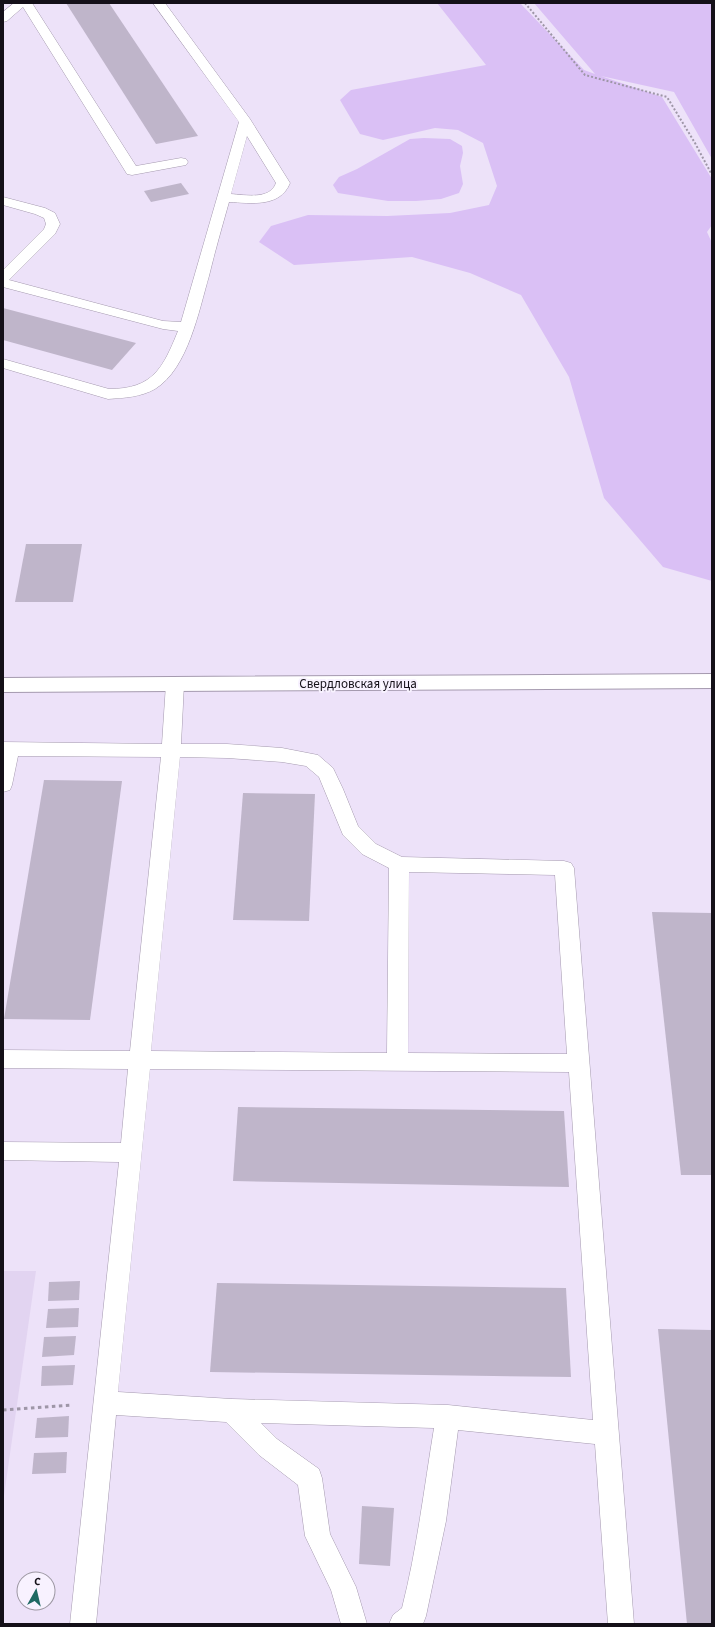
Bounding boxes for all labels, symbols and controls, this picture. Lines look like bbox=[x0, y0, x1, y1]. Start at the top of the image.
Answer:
street label: Свердловская улица bbox=[299, 675, 417, 693]
north arrow bbox=[16, 1571, 56, 1611]
text: С bbox=[33, 1574, 42, 1590]

